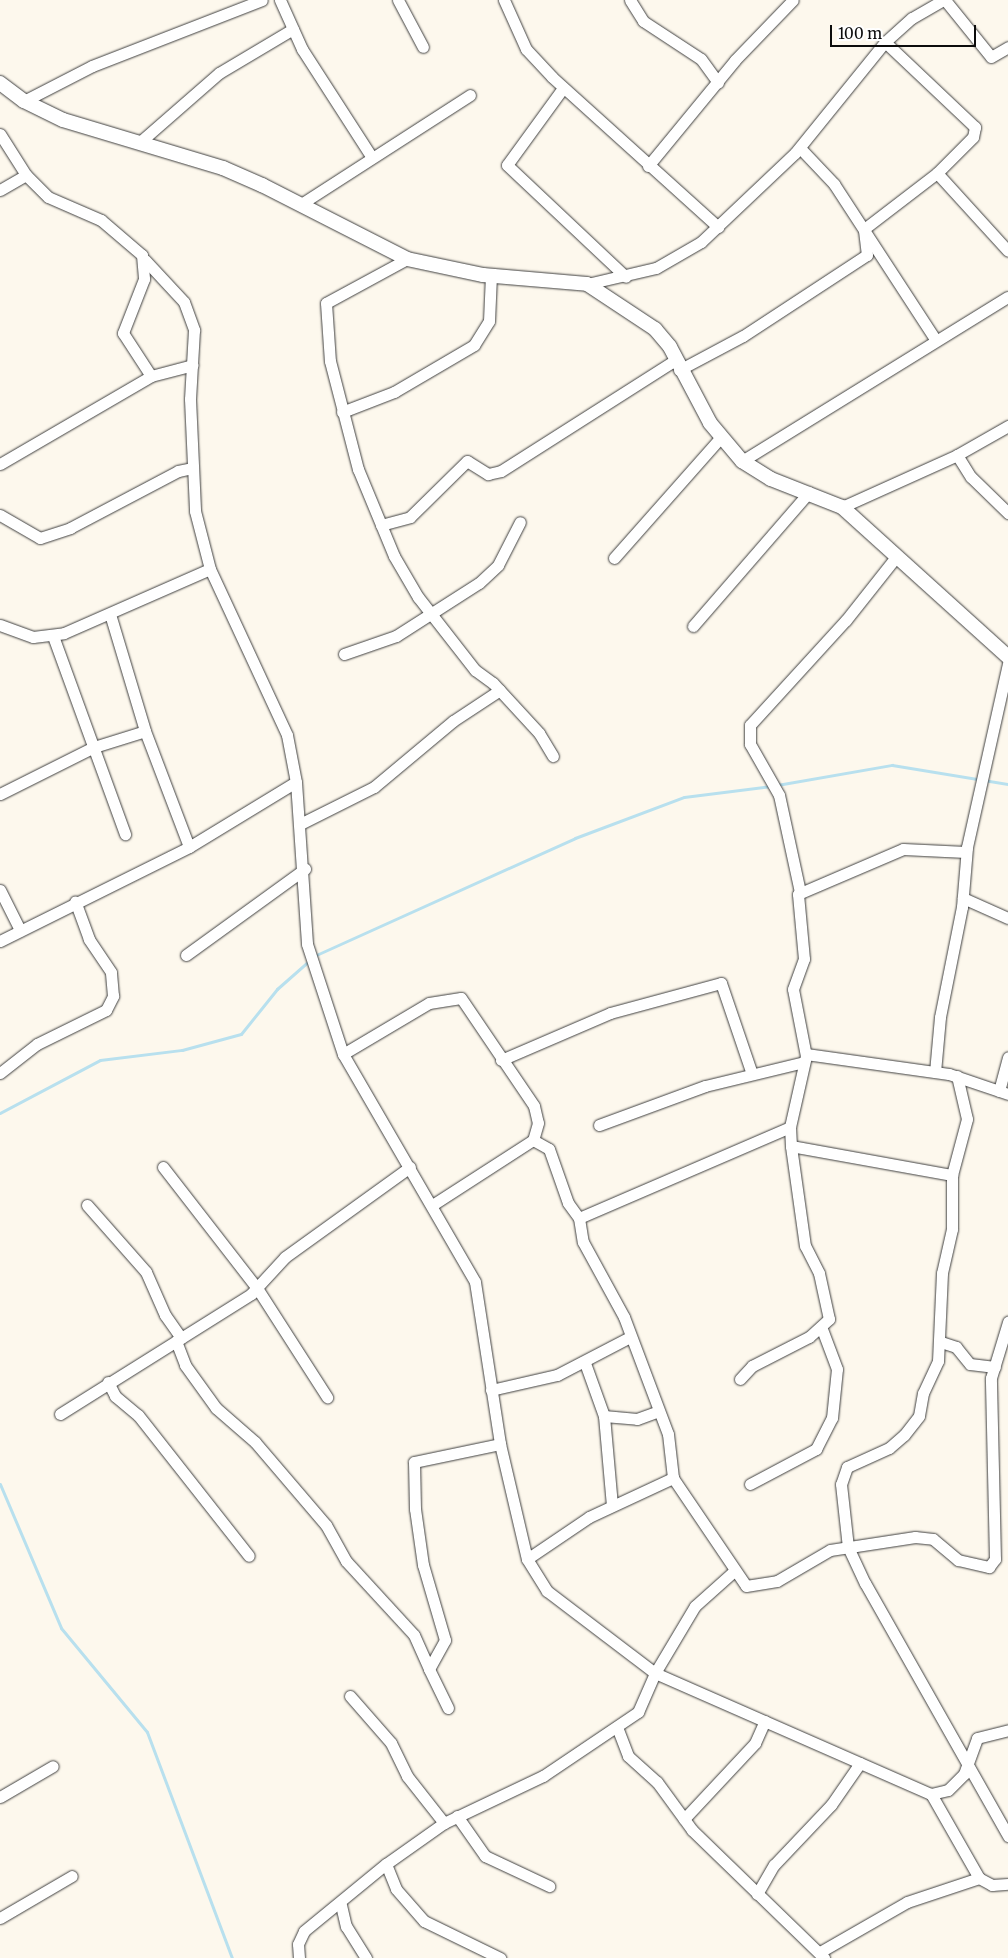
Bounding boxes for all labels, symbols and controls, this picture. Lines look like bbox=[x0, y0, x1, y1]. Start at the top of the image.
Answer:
scale bar bbox=[833, 15, 979, 47]
text: 100 m bbox=[838, 24, 882, 43]

